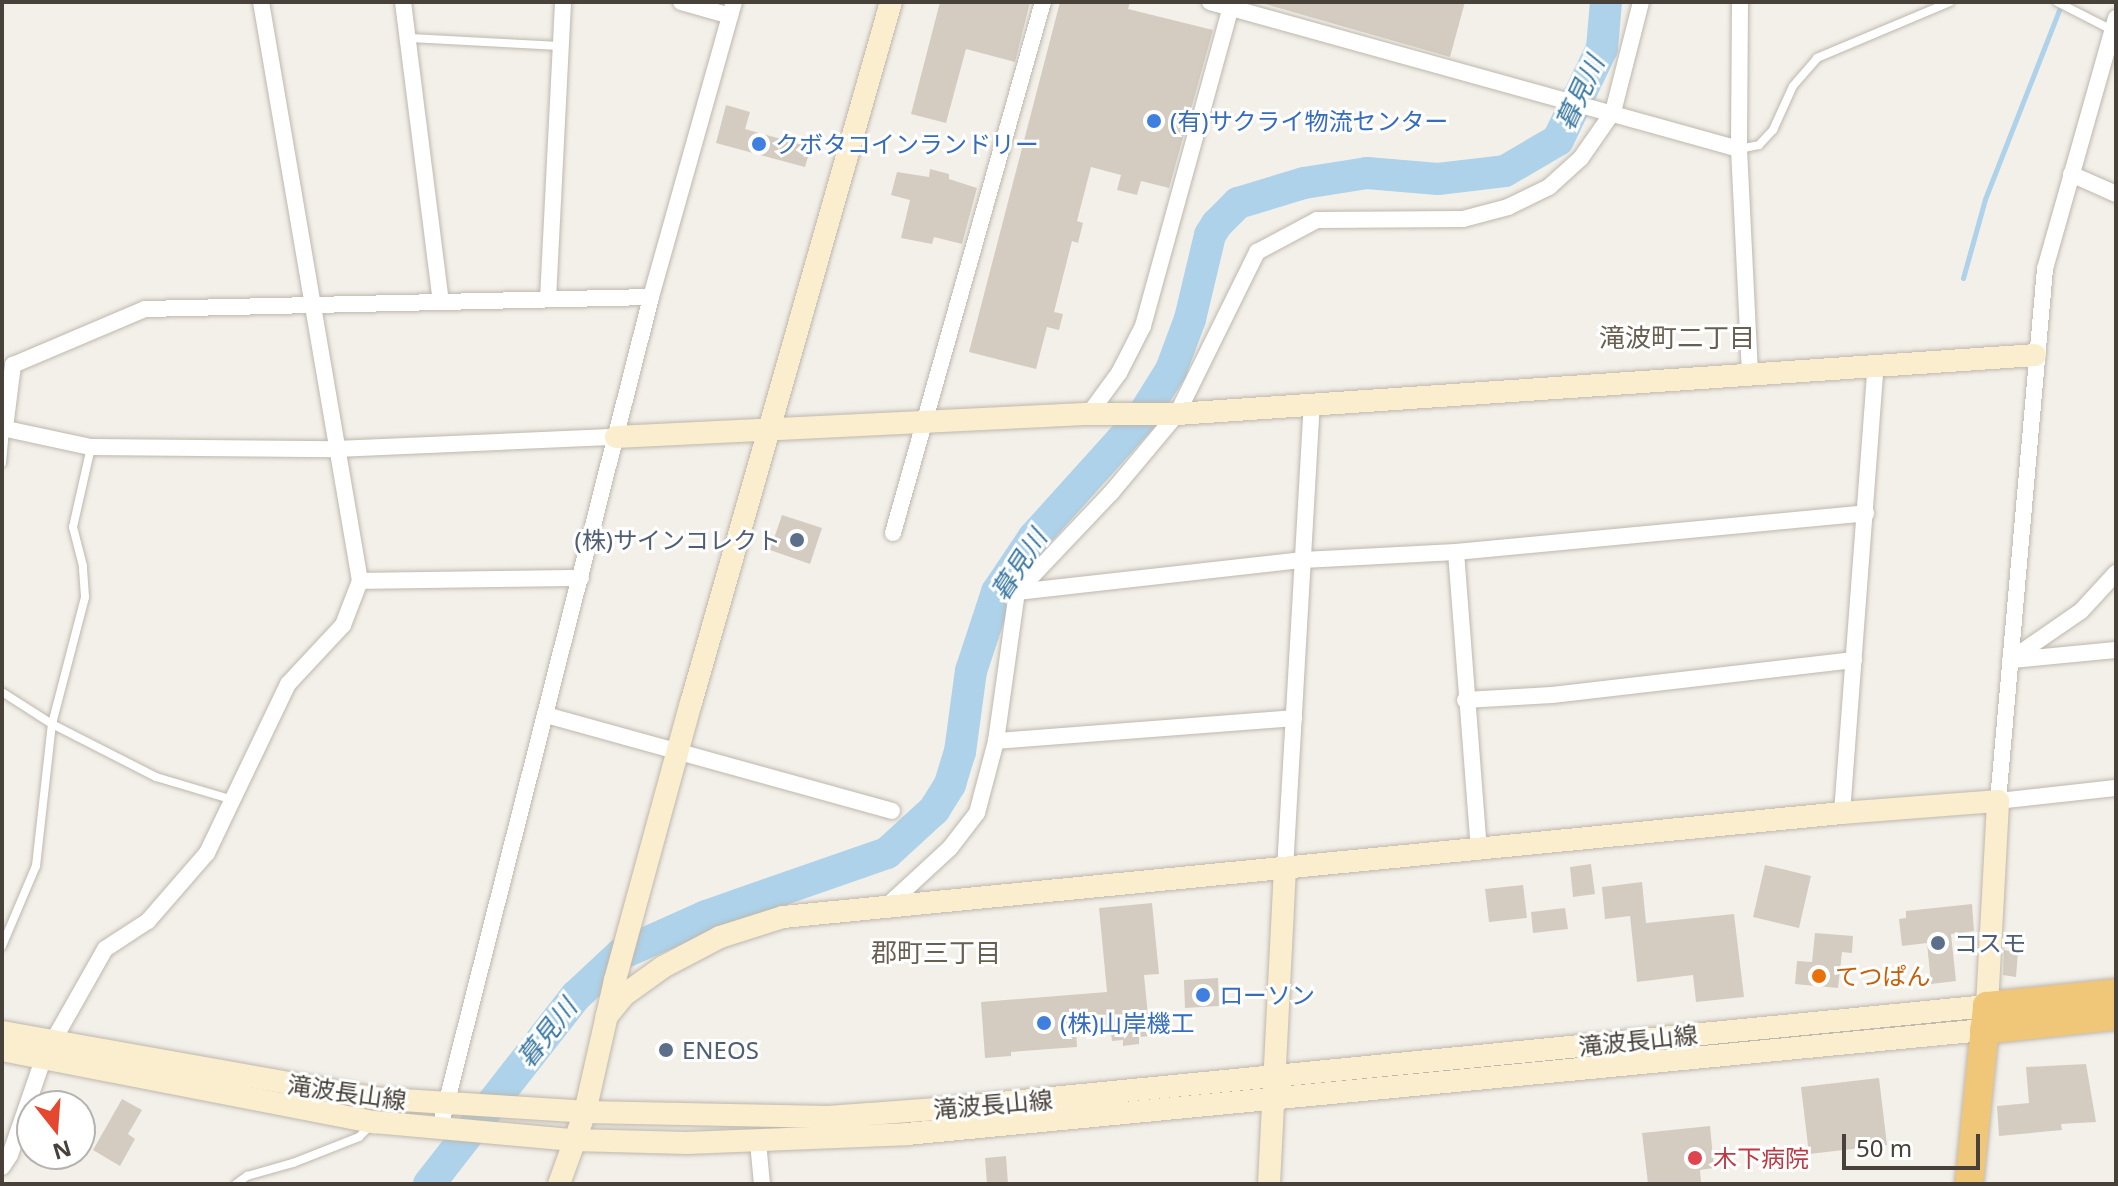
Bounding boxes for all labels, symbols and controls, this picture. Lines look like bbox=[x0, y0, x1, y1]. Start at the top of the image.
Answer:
water label: 暮見川 bbox=[1549, 51, 1611, 135]
place label: (有)サクライ物流センター bbox=[1170, 107, 1448, 135]
marker: (有)サクライ物流センター bbox=[1145, 112, 1163, 130]
place label: クボタコインランドリー bbox=[775, 130, 1039, 158]
marker: クボタコインランドリー bbox=[750, 135, 768, 153]
district label: 滝波町二丁目 bbox=[1599, 322, 1755, 354]
water label: 暮見川 bbox=[985, 524, 1053, 606]
place label: (株)サインコレクト bbox=[575, 526, 781, 554]
marker: (株)サインコレクト bbox=[788, 531, 806, 549]
place label: コスモ bbox=[1954, 929, 2026, 957]
marker: コスモ bbox=[1929, 934, 1947, 952]
district label: 郡町三丁目 bbox=[871, 937, 1001, 969]
place label: てつぱん bbox=[1835, 962, 1931, 990]
marker: てつぱん bbox=[1810, 967, 1828, 985]
place label: ローソン bbox=[1219, 981, 1315, 1009]
marker: ローソン bbox=[1194, 986, 1212, 1004]
water label: 暮見川 bbox=[511, 993, 583, 1073]
place label: (株)山岸機工 bbox=[1060, 1009, 1194, 1037]
marker: (株)山岸機工 bbox=[1035, 1014, 1053, 1032]
street label: 滝波長山線 bbox=[1577, 1019, 1699, 1061]
place label: ENEOS bbox=[682, 1036, 759, 1064]
marker: ENEOS bbox=[657, 1041, 675, 1059]
street label: 滝波長山線 bbox=[286, 1069, 408, 1115]
street label: 滝波長山線 bbox=[932, 1084, 1054, 1124]
north arrow bbox=[16, 1090, 96, 1170]
scale bar bbox=[1846, 1118, 1984, 1168]
text: 50 m bbox=[1856, 1131, 1912, 1164]
text: N bbox=[49, 1134, 75, 1168]
place label: 木下病院 bbox=[1713, 1144, 1809, 1172]
marker: 木下病院 bbox=[1684, 1147, 1706, 1169]

